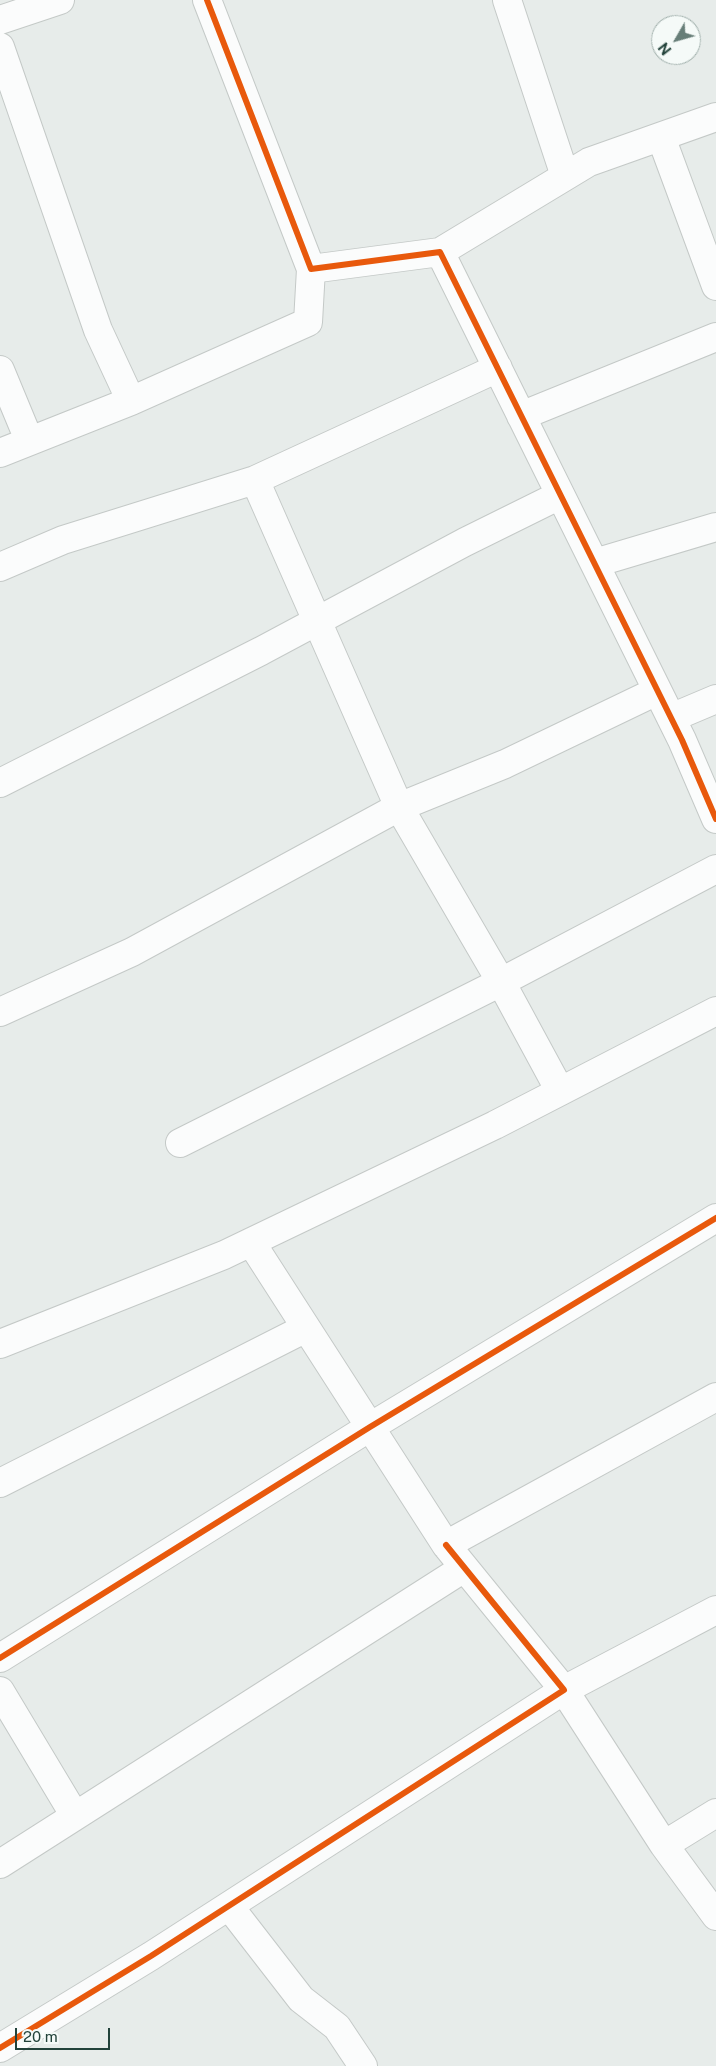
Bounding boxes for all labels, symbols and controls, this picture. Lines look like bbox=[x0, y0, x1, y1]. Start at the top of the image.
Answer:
north arrow bbox=[651, 15, 701, 65]
text: N bbox=[655, 39, 675, 58]
scale bar bbox=[18, 2018, 112, 2050]
text: 20 m bbox=[23, 2028, 58, 2045]

